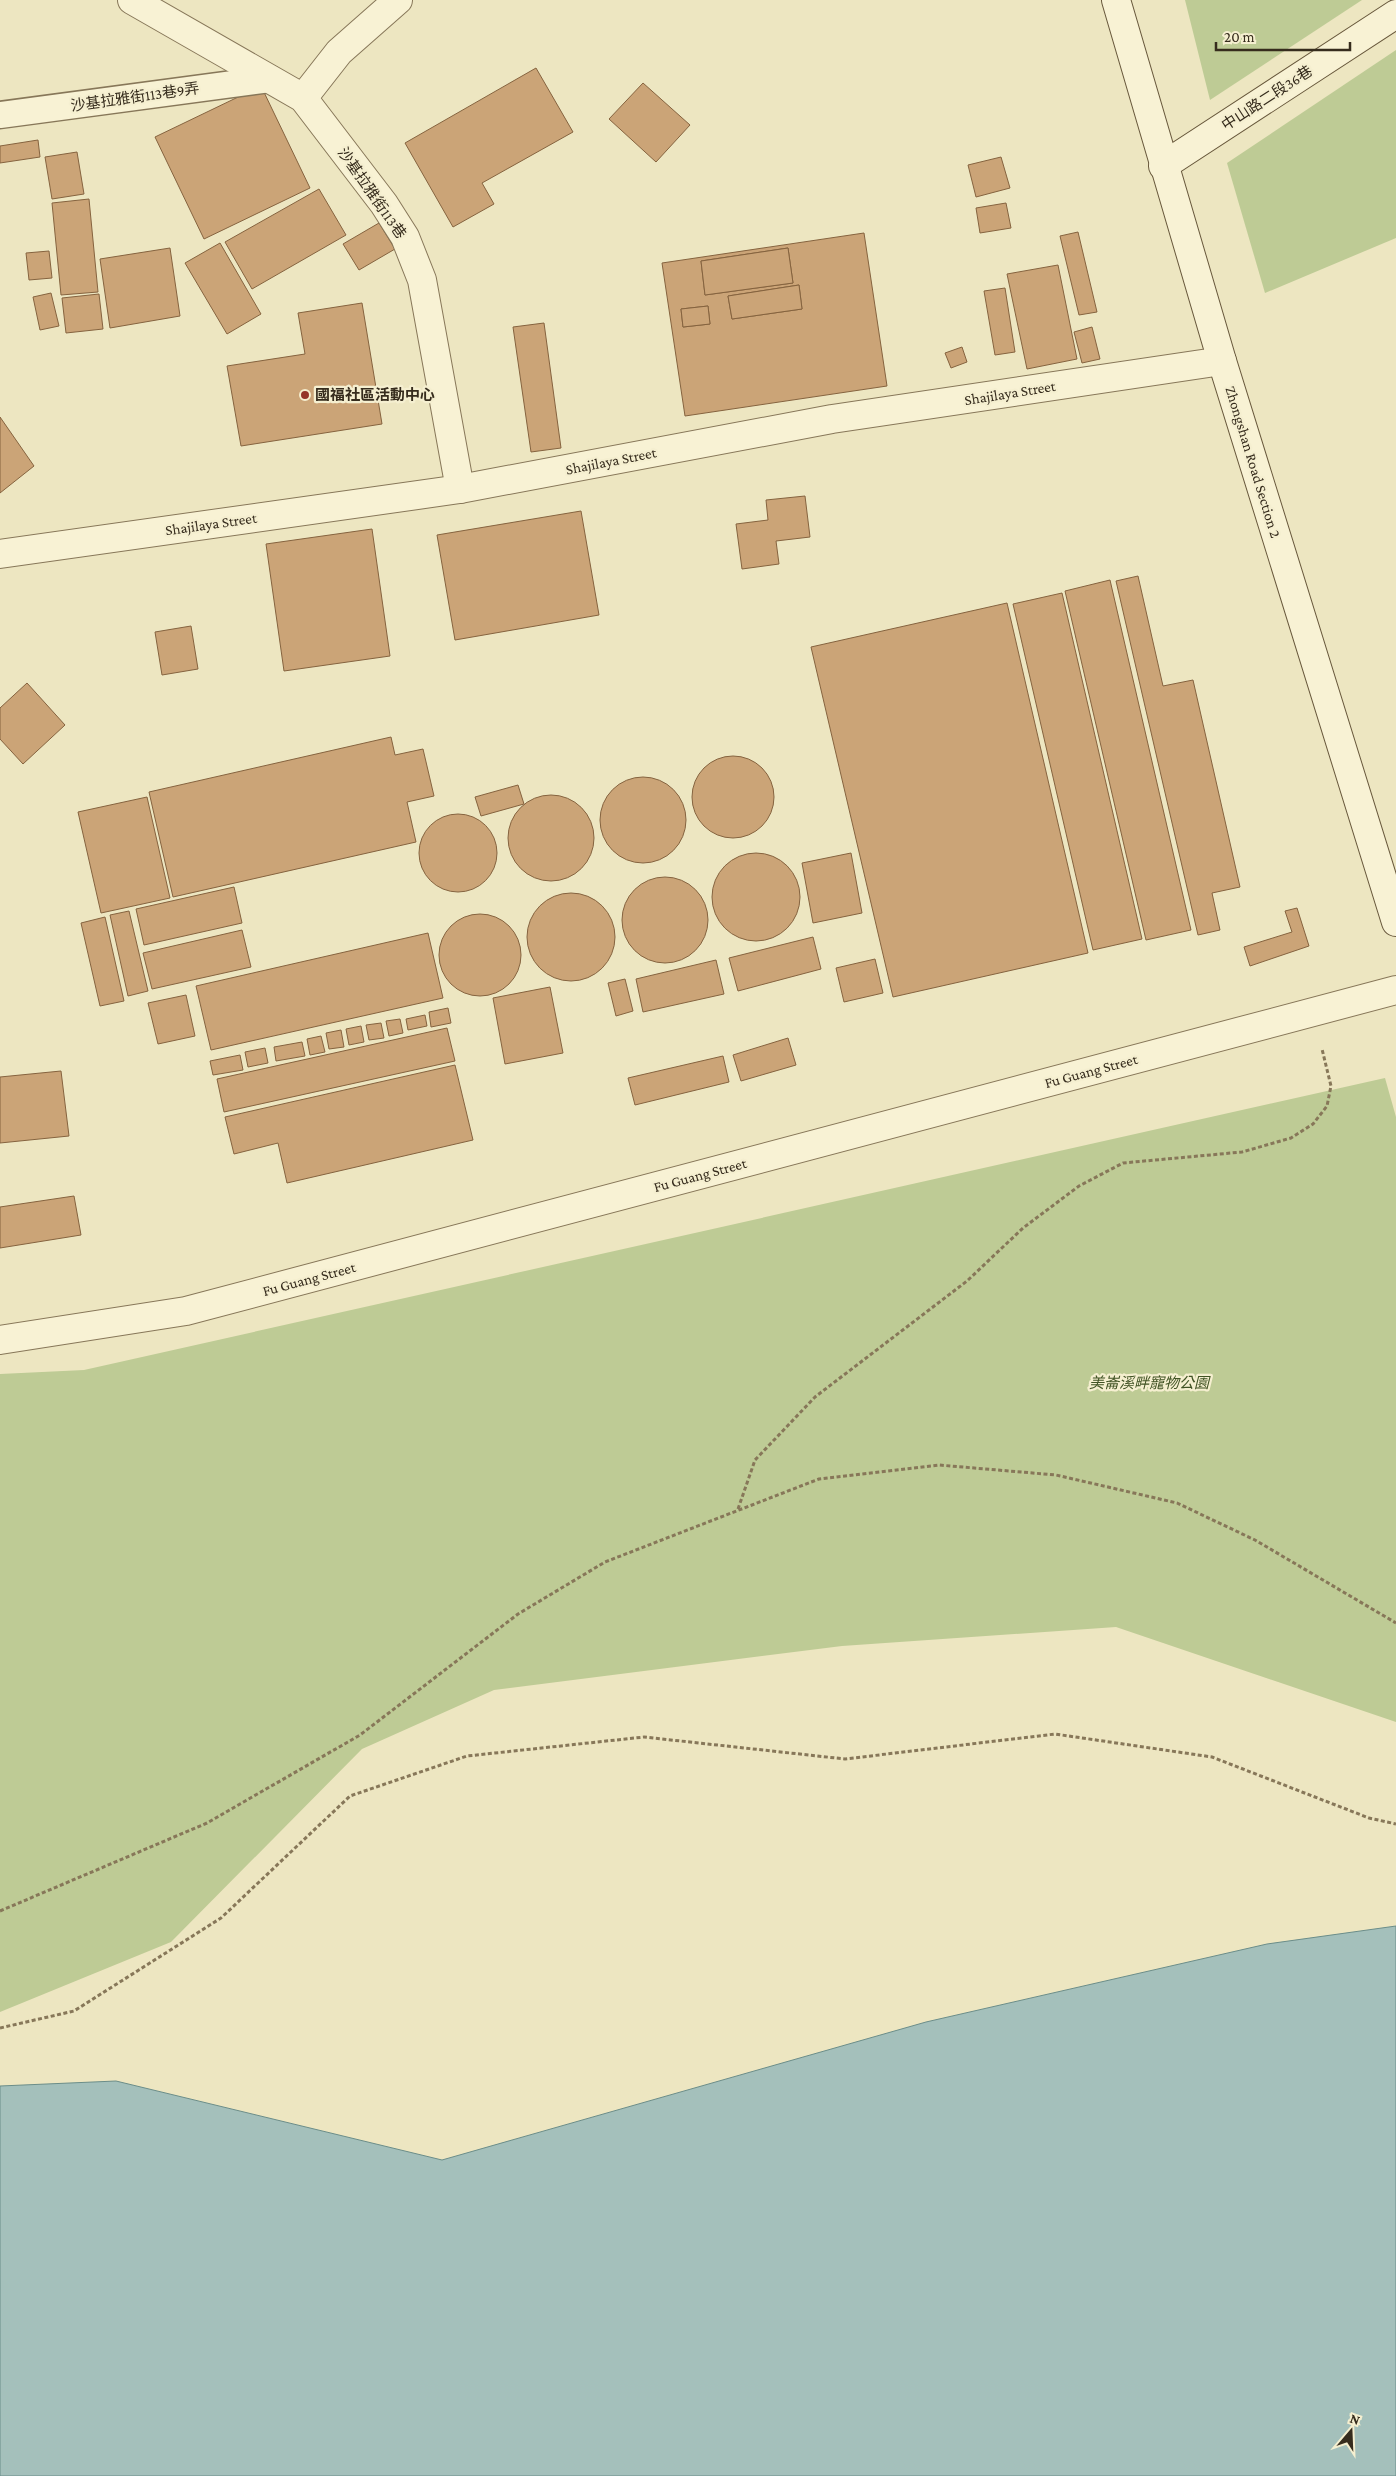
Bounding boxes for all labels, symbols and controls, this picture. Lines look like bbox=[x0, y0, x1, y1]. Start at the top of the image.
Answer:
scale bar bbox=[1216, 20, 1350, 52]
text: 20 m bbox=[1224, 29, 1255, 45]
street label: 中山路二段36巷 bbox=[1219, 63, 1315, 133]
street label: 沙基拉雅街113巷9弄 bbox=[70, 79, 200, 114]
street label: 沙基拉雅街113巷 bbox=[335, 144, 410, 241]
street label: Shajilaya Street bbox=[963, 378, 1058, 409]
street label: Zhongshan Road Section 2 bbox=[1221, 384, 1284, 540]
place label: 國福社區活動中心 bbox=[315, 386, 435, 403]
marker: 國福社區活動中心 bbox=[299, 389, 311, 401]
street label: Shajilaya Street bbox=[564, 444, 659, 479]
street label: Shajilaya Street bbox=[164, 510, 259, 539]
street label: Fu Guang Street bbox=[1043, 1051, 1140, 1092]
street label: Fu Guang Street bbox=[652, 1155, 749, 1196]
street label: Fu Guang Street bbox=[261, 1259, 358, 1300]
park label: 美崙溪畔寵物公園 bbox=[1089, 1375, 1211, 1391]
north arrow bbox=[1326, 2406, 1376, 2456]
text: N bbox=[1348, 2410, 1363, 2428]

